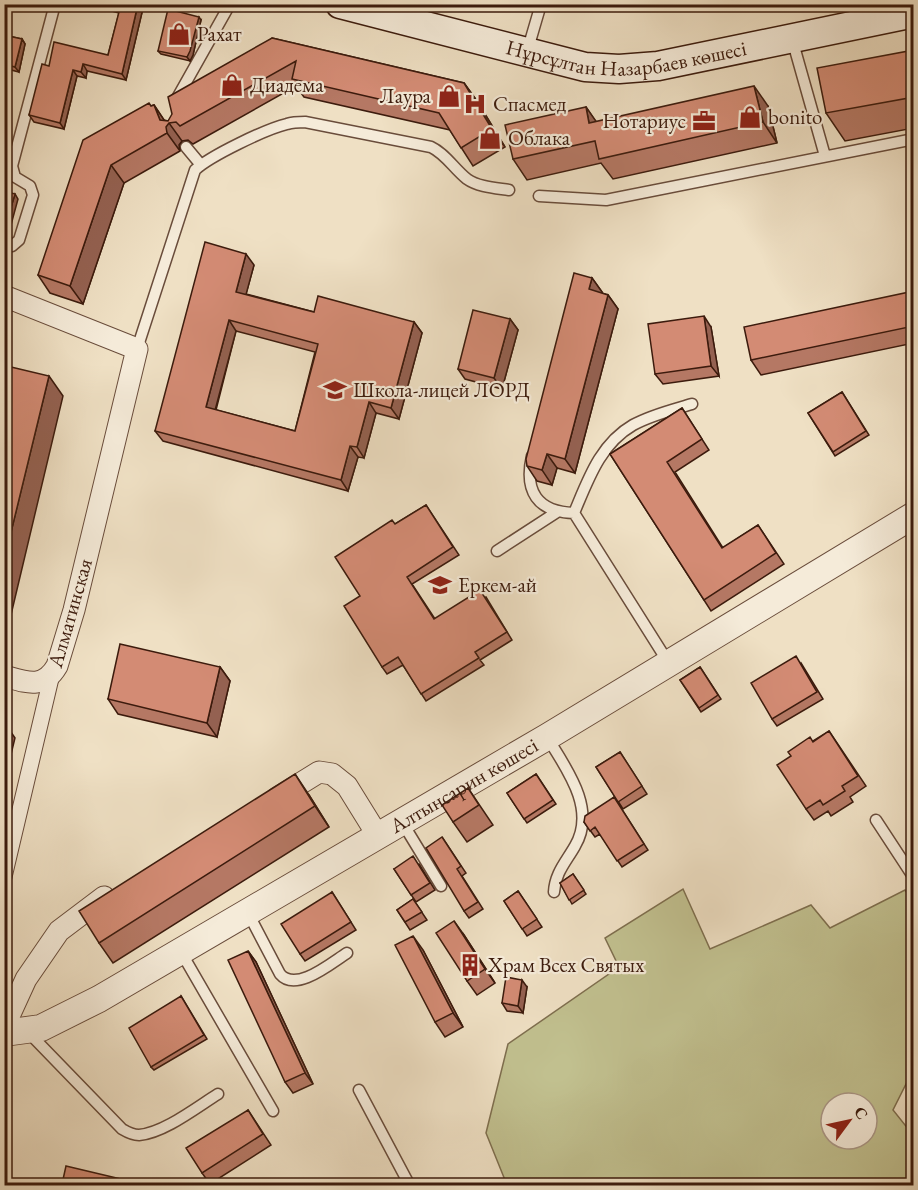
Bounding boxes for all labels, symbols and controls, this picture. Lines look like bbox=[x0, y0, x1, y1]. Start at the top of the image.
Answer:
place label: Рахат bbox=[197, 20, 242, 47]
shop icon: Рахат bbox=[166, 21, 192, 47]
street label: Нұрсұлтан Назарбаев көшесі bbox=[503, 33, 749, 82]
place label: Диадема bbox=[250, 71, 324, 98]
shop icon: Диадема bbox=[219, 72, 245, 98]
place label: Лаура bbox=[380, 82, 432, 109]
shop icon: Лаура bbox=[436, 83, 462, 109]
place label: Спасмед bbox=[493, 90, 567, 117]
hospital icon: Спасмед bbox=[462, 91, 488, 117]
place label: bonito bbox=[768, 103, 822, 130]
shop icon: bonito bbox=[737, 104, 763, 130]
place label: Нотариус bbox=[602, 107, 686, 134]
office icon: Нотариус bbox=[691, 108, 717, 134]
place label: Облака bbox=[508, 124, 571, 151]
shop icon: Облака bbox=[477, 125, 503, 151]
place label: Школа-лицей ЛОРД bbox=[353, 376, 530, 403]
school or university icon: Школа-лицей ЛОРД bbox=[322, 377, 348, 403]
street label: Алматинская bbox=[41, 555, 98, 672]
place label: Еркем-ай bbox=[458, 571, 537, 598]
school or university icon: Еркем-ай bbox=[427, 572, 453, 598]
street label: Алтынсарин көшесі bbox=[384, 731, 543, 839]
place label: Храм Всех Святых bbox=[487, 951, 644, 978]
building icon: Храм Всех Святых bbox=[457, 952, 483, 978]
north arrow bbox=[819, 1091, 879, 1151]
text: С bbox=[849, 1103, 873, 1124]

